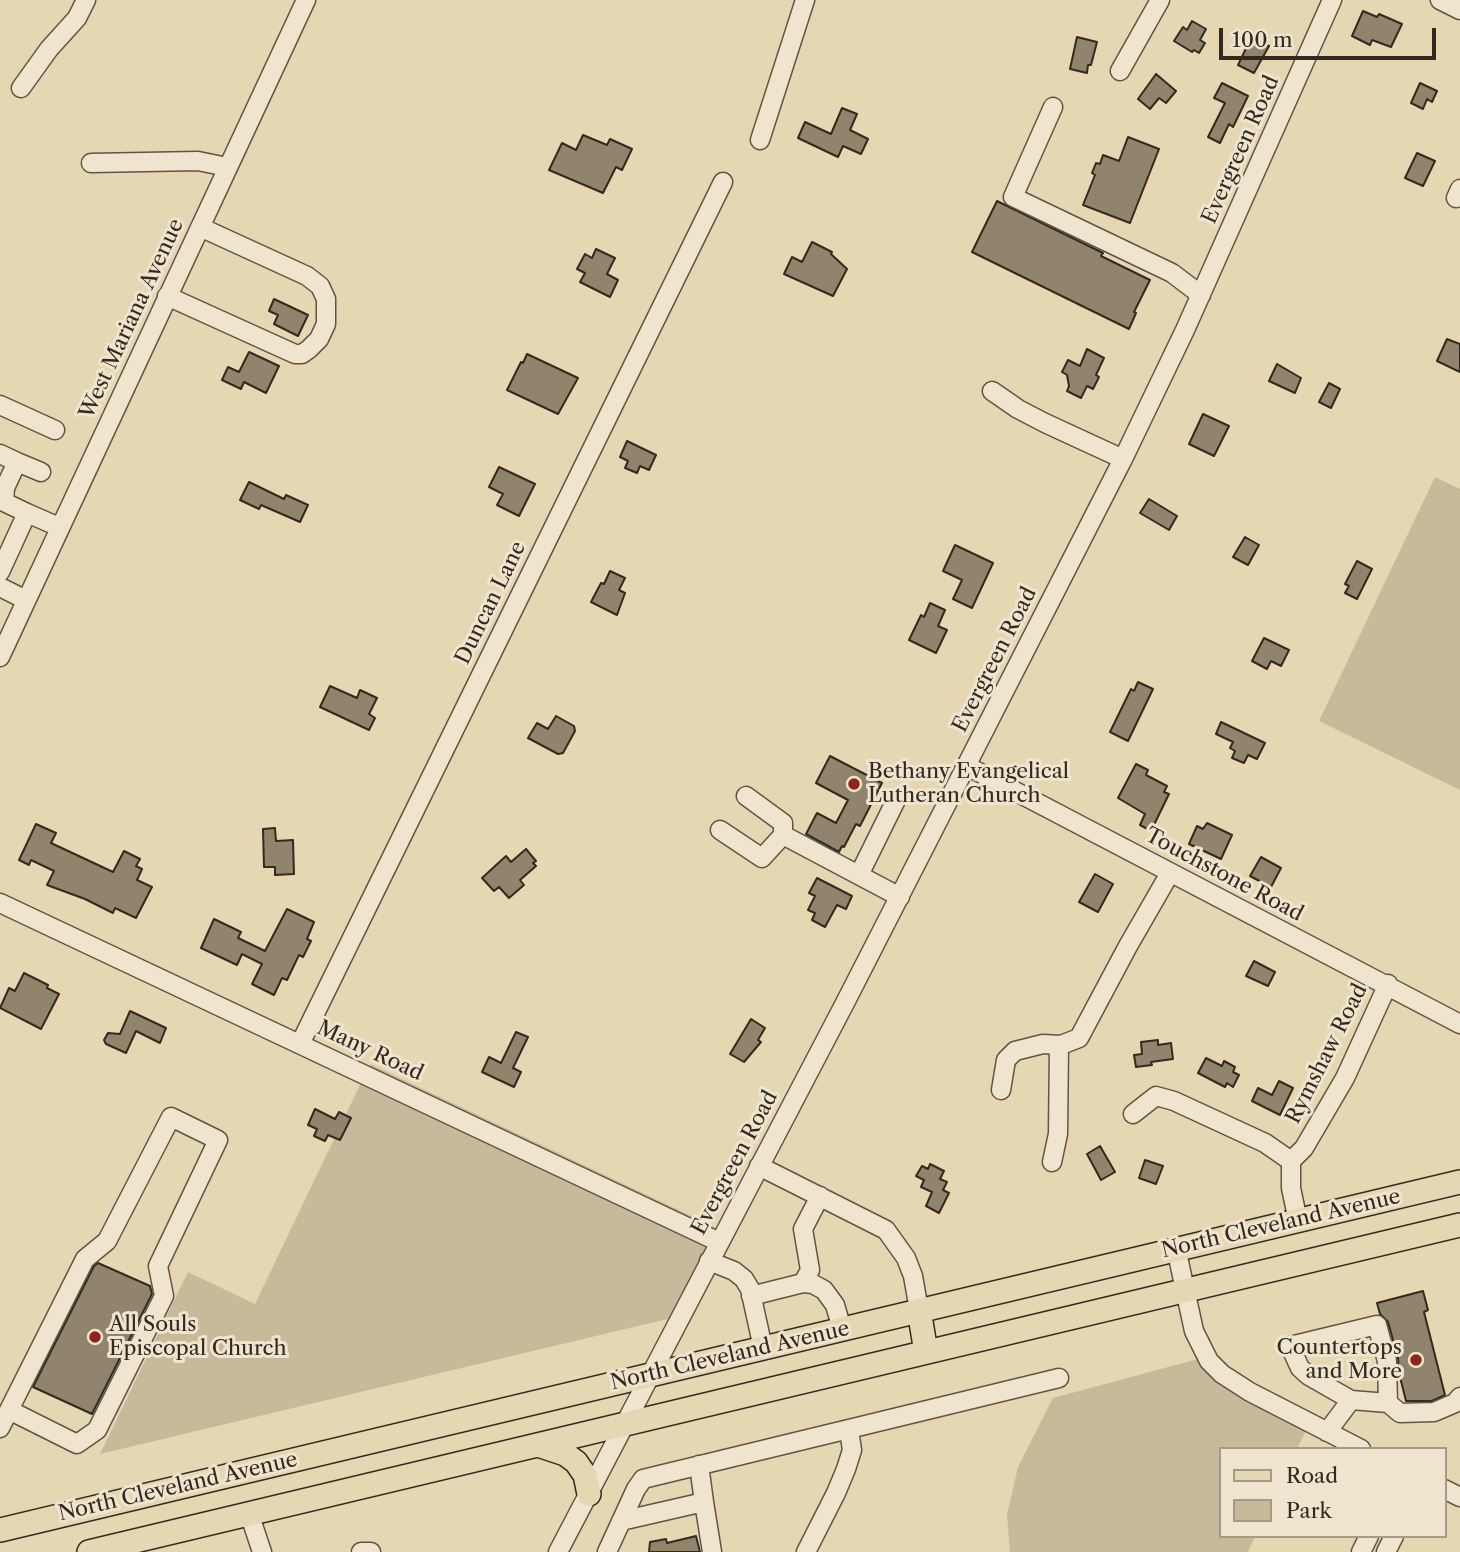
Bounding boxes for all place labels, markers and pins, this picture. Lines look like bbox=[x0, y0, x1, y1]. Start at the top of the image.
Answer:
place label: Bethany Evangelical Lutheran Church bbox=[868, 759, 1069, 809]
marker: Bethany Evangelical Lutheran Church bbox=[846, 776, 862, 792]
place label: All Souls Episcopal Church bbox=[109, 1312, 287, 1362]
marker: All Souls Episcopal Church bbox=[87, 1329, 103, 1345]
place label: Countertops and More bbox=[1276, 1335, 1402, 1385]
marker: Countertops and More bbox=[1408, 1352, 1424, 1368]

